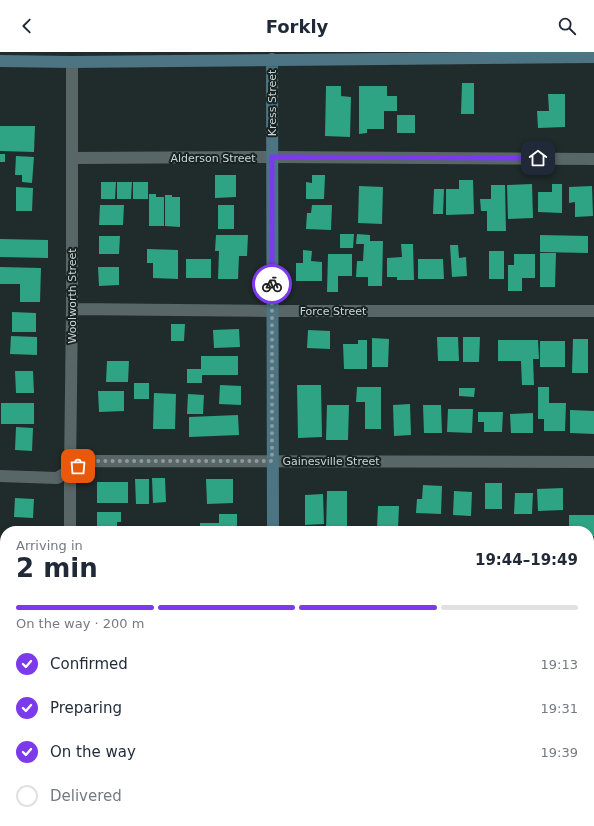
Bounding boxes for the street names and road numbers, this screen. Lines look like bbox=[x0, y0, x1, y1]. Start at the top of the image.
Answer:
street label: Kress Street bbox=[266, 69, 279, 136]
street label: Alderson Street bbox=[170, 152, 256, 165]
street label: Woolworth Street bbox=[66, 248, 79, 344]
street label: Force Street bbox=[300, 305, 367, 318]
street label: Gainesville Street bbox=[282, 455, 380, 468]

